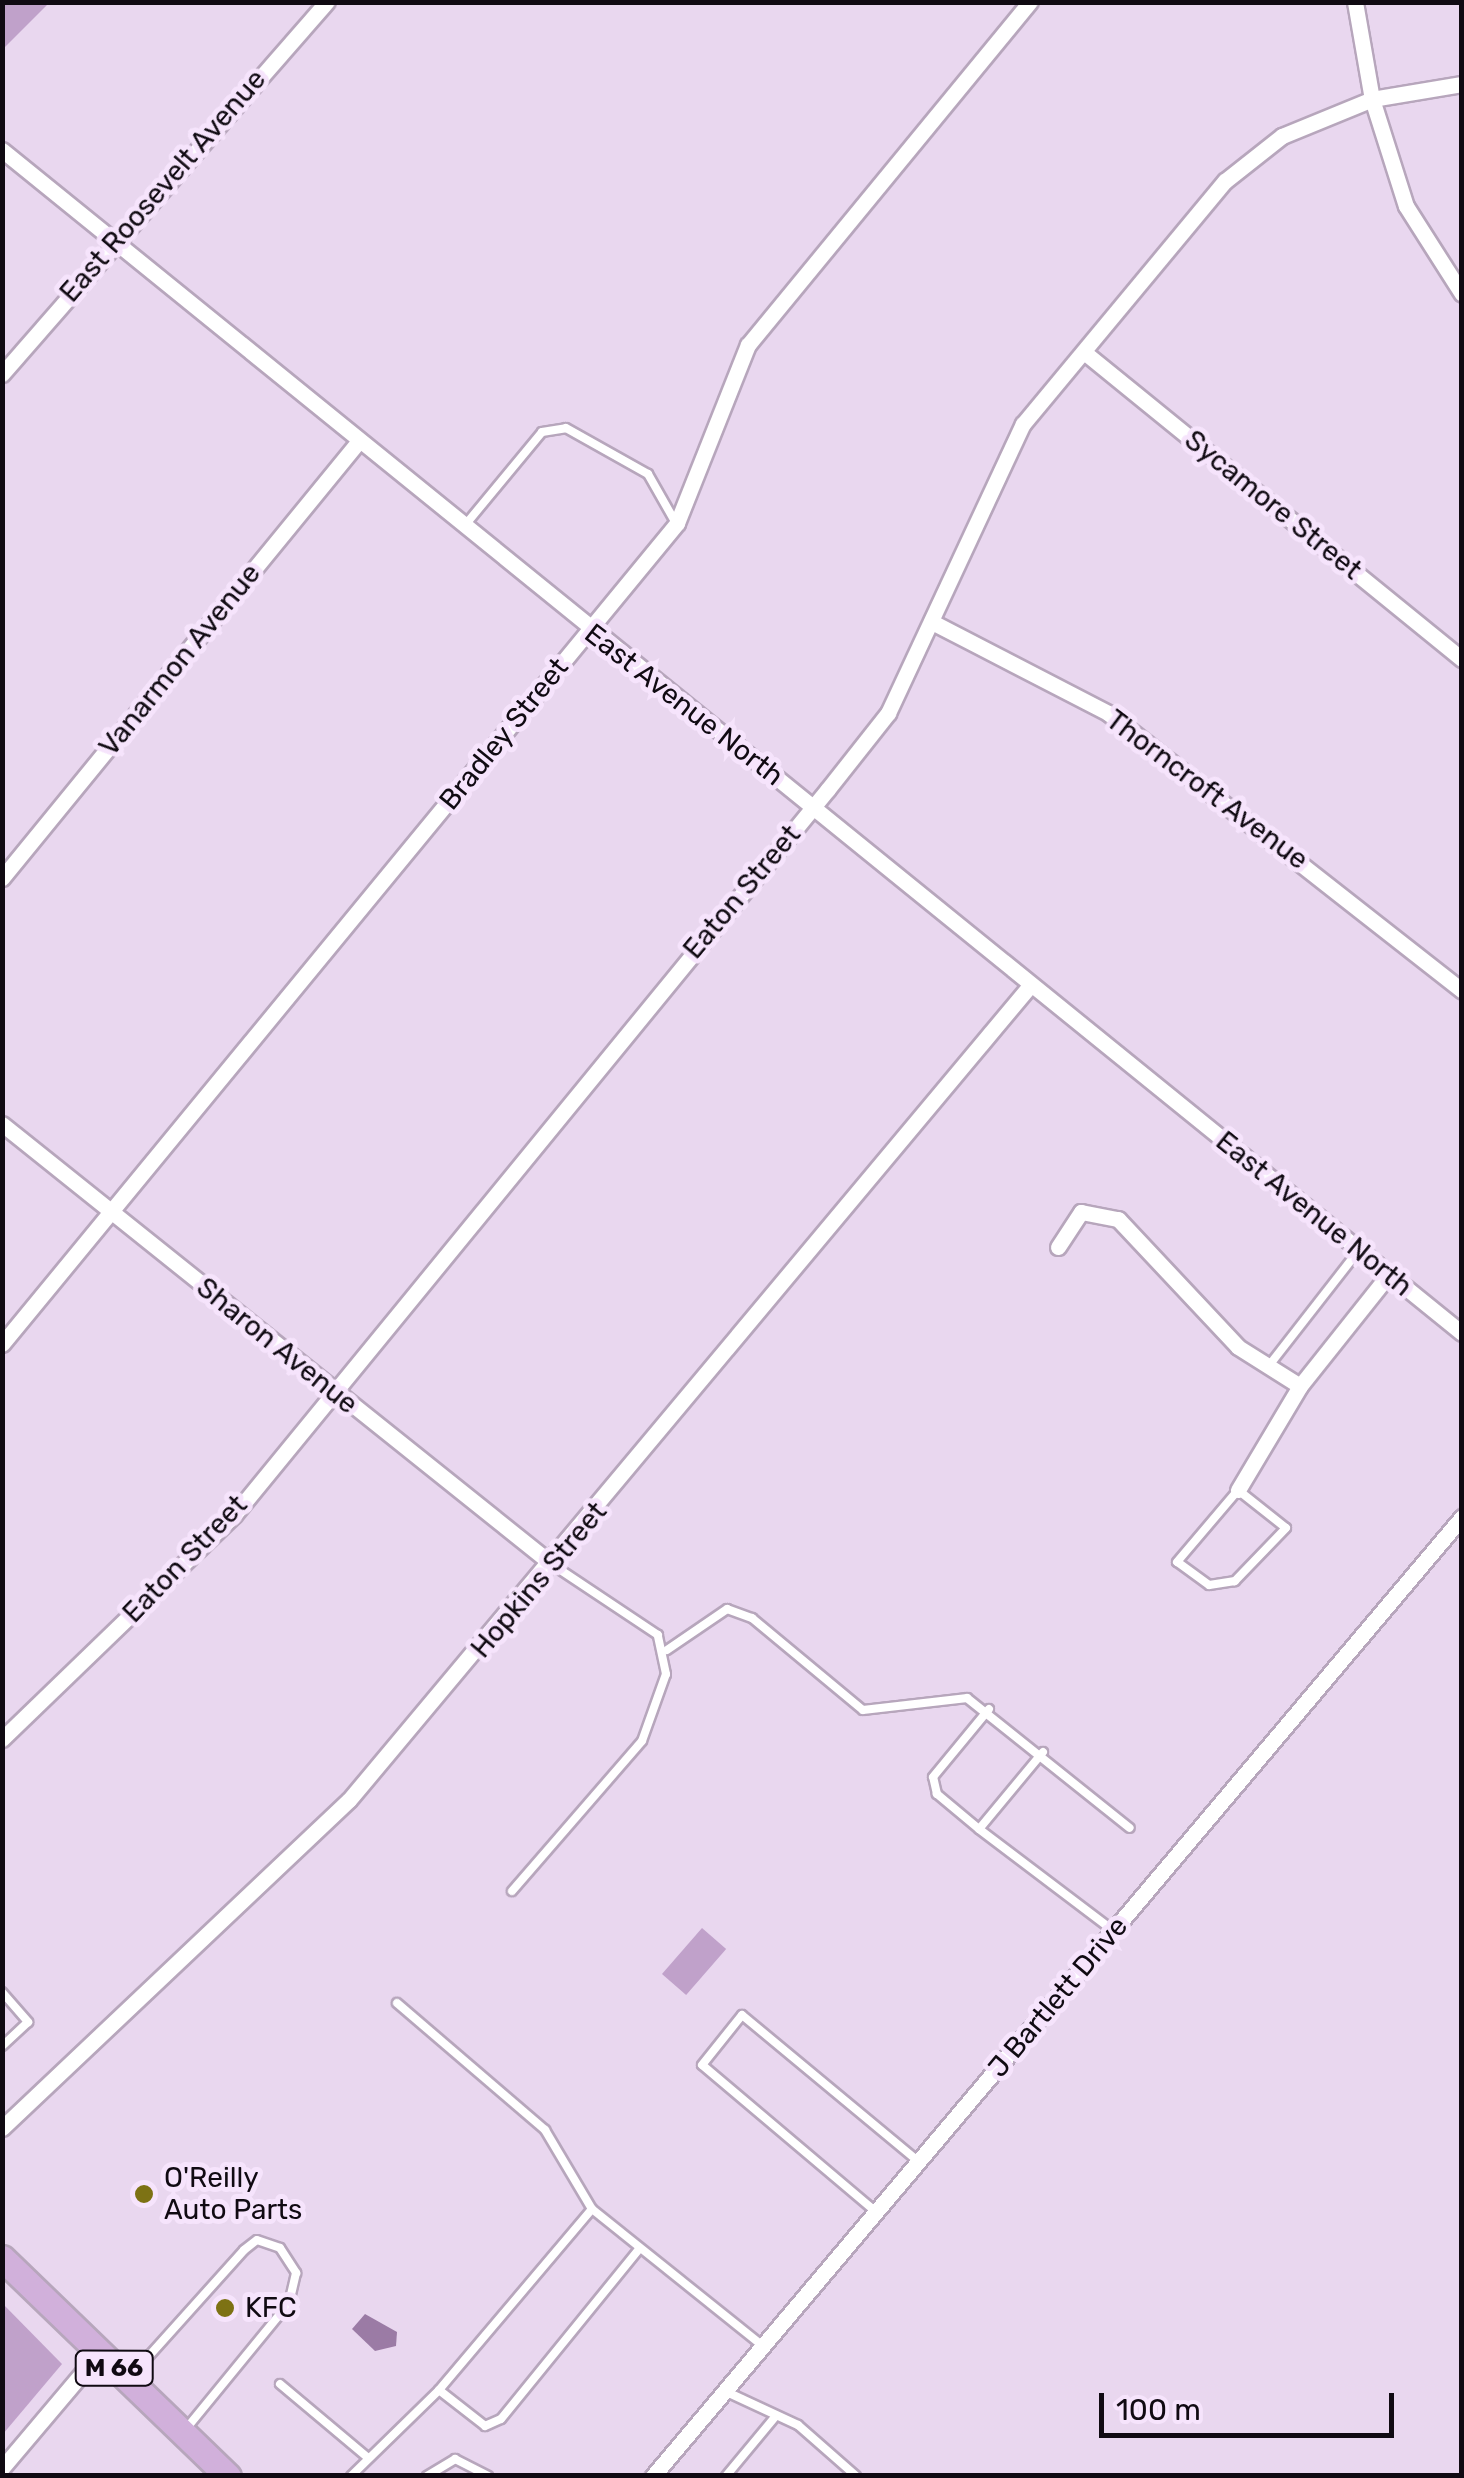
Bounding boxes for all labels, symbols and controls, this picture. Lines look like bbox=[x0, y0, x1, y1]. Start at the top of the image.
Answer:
street label: East Roosevelt Avenue bbox=[53, 63, 273, 309]
street label: Sycamore Street bbox=[1178, 423, 1368, 587]
street label: Vanarmon Avenue bbox=[92, 557, 268, 763]
street label: East Avenue North bbox=[578, 617, 790, 793]
street label: Bradley Street bbox=[432, 651, 576, 817]
street label: Thorncroft Avenue bbox=[1099, 703, 1315, 877]
street label: Eaton Street bbox=[676, 818, 808, 966]
street label: East Avenue North bbox=[1209, 1124, 1419, 1304]
street label: Sharon Avenue bbox=[189, 1271, 365, 1421]
street label: Eaton Street bbox=[116, 1488, 254, 1630]
street label: Hopkins Street bbox=[464, 1495, 614, 1665]
street label: J Bartlett Drive bbox=[981, 1910, 1135, 2084]
place label: O'Reilly Auto Parts bbox=[164, 2161, 302, 2227]
marker: O'Reilly Auto Parts bbox=[133, 2183, 155, 2205]
place label: KFC bbox=[245, 2291, 297, 2325]
marker: KFC bbox=[214, 2297, 236, 2319]
road number: M 66 bbox=[74, 2348, 154, 2388]
scale bar bbox=[1104, 2373, 1399, 2435]
text: 100 m bbox=[1116, 2392, 1201, 2428]

